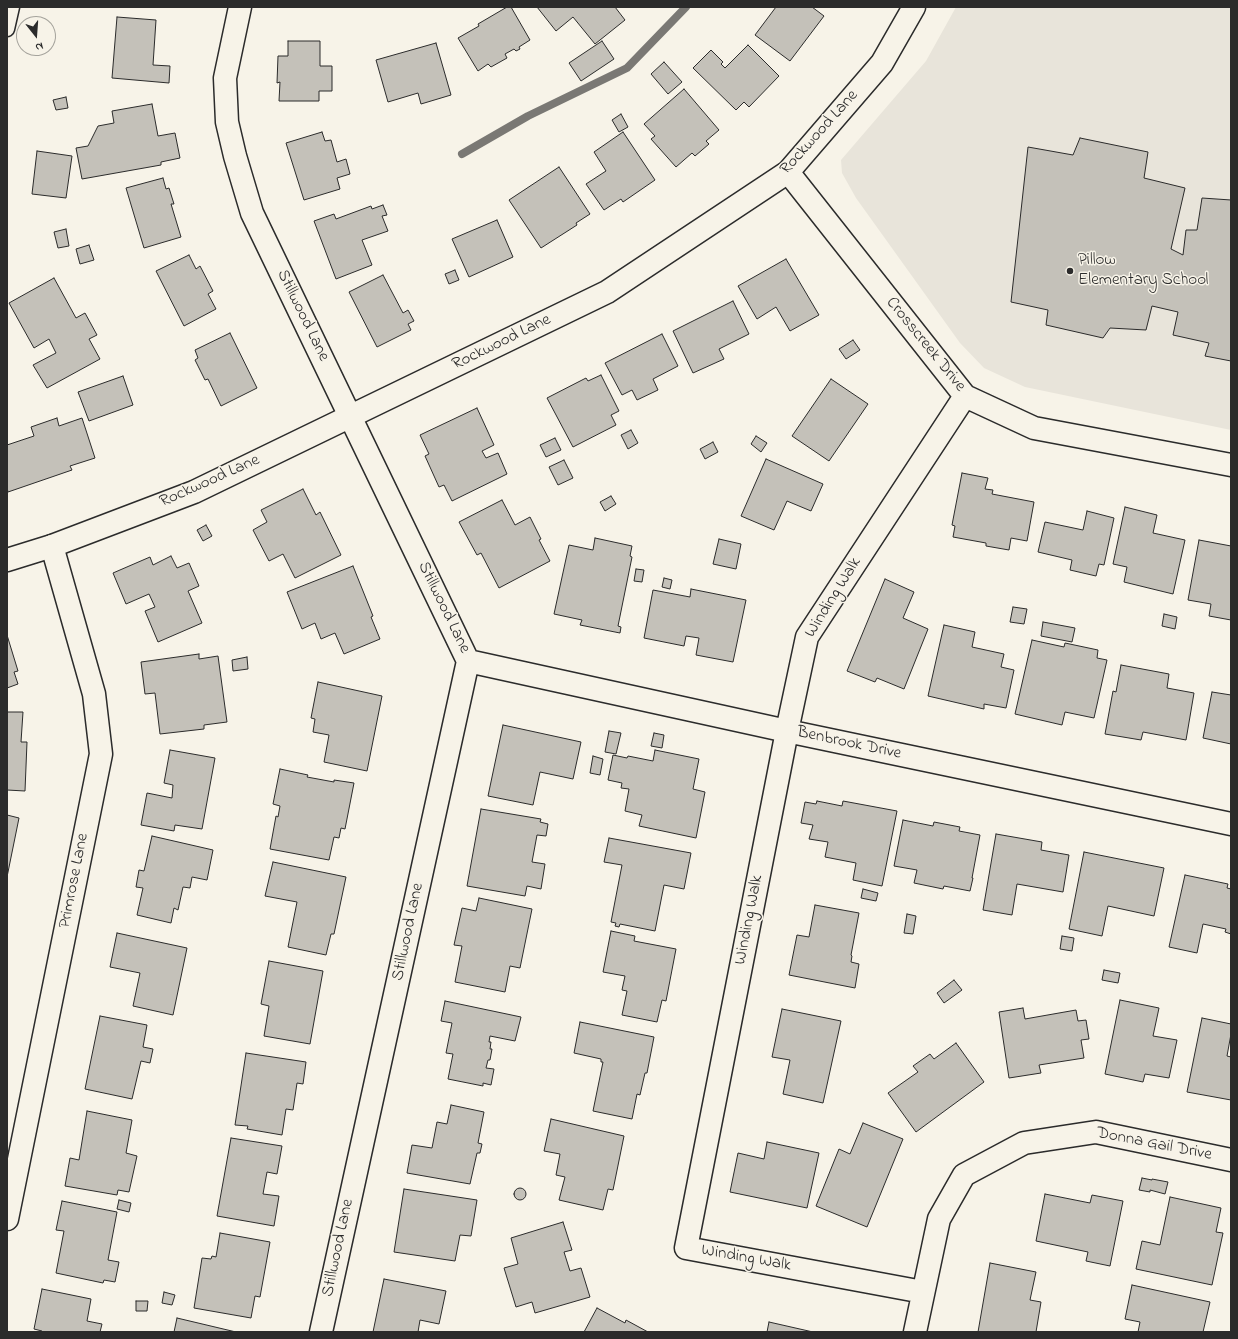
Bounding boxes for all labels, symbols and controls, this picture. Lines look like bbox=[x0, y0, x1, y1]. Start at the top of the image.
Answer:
north arrow bbox=[16, 16, 56, 56]
text: N bbox=[33, 38, 45, 55]
street label: Rockwood Lane bbox=[777, 86, 863, 180]
place label: Pillow Elementary School bbox=[1078, 251, 1208, 291]
marker: Pillow Elementary School bbox=[1065, 266, 1075, 276]
street label: Stillwood Lane bbox=[271, 267, 333, 365]
street label: Crosscreek Drive bbox=[881, 294, 969, 396]
street label: Rockwood Lane bbox=[449, 310, 555, 376]
street label: Rockwood Lane bbox=[157, 451, 263, 513]
street label: Winding Walk bbox=[801, 554, 867, 642]
street label: Stillwood Lane bbox=[412, 559, 474, 657]
street label: Benbrook Drive bbox=[795, 723, 903, 765]
street label: Primrose Lane bbox=[56, 832, 94, 930]
street label: Winding Walk bbox=[731, 873, 769, 967]
street label: Stillwood Lane bbox=[389, 881, 429, 983]
street label: Donna Gail Drive bbox=[1095, 1124, 1213, 1166]
street label: Stillwood Lane bbox=[319, 1197, 359, 1299]
street label: Winding Walk bbox=[699, 1241, 793, 1277]

